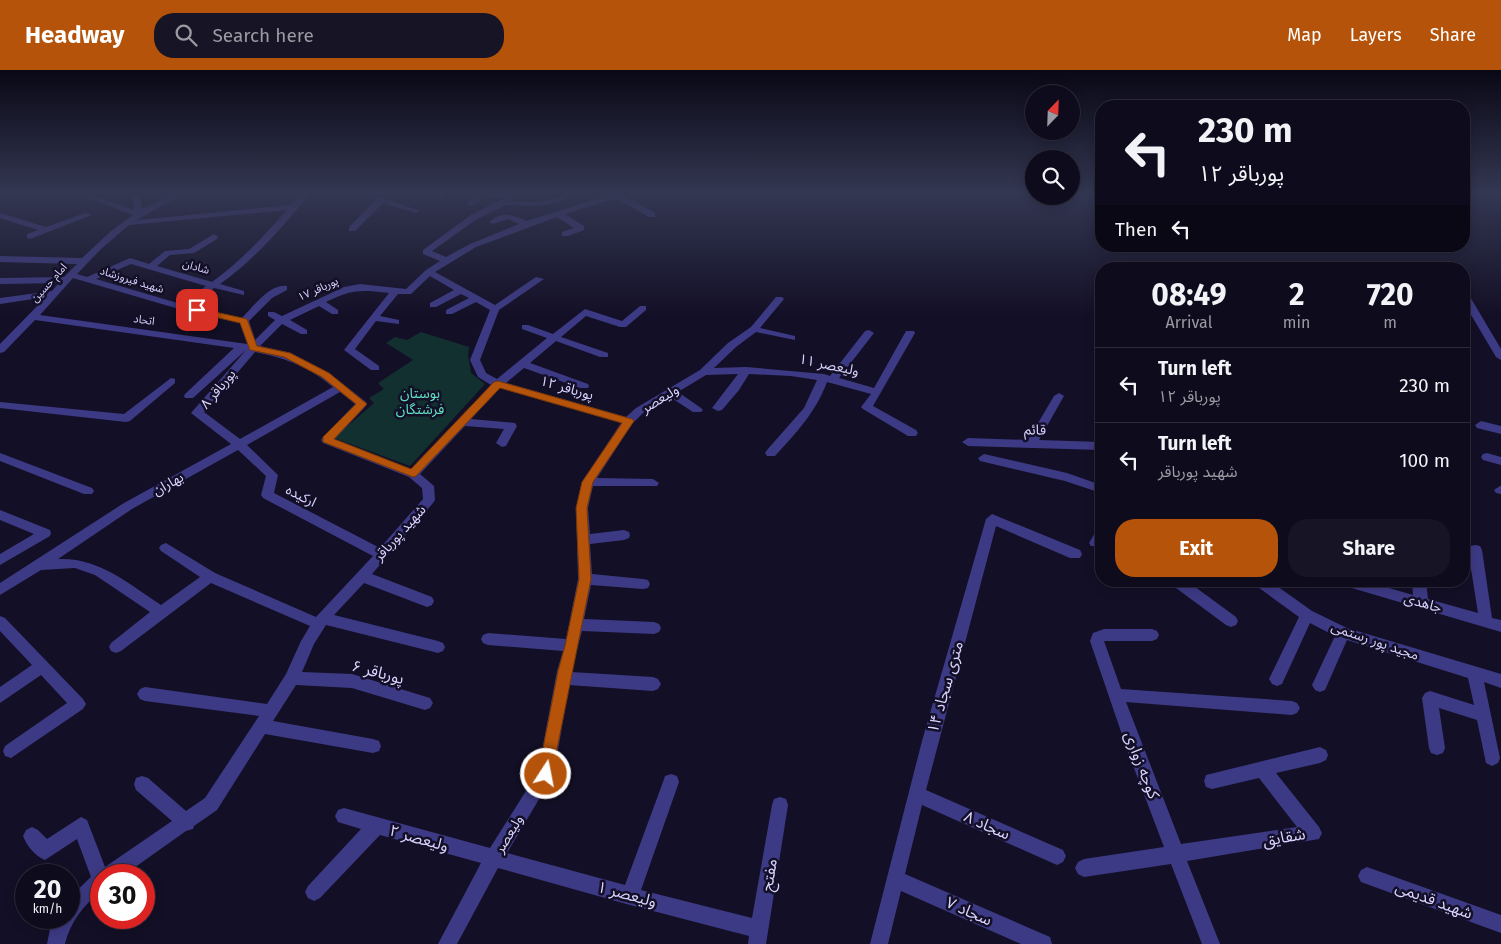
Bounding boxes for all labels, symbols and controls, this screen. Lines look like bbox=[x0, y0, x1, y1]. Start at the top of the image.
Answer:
search box bbox=[154, 13, 504, 58]
text: Headway bbox=[25, 21, 124, 49]
icon: search bbox=[172, 21, 200, 49]
text: Search here bbox=[212, 24, 314, 47]
text: Map bbox=[1287, 24, 1322, 46]
text: Layers bbox=[1350, 24, 1402, 46]
text: Share bbox=[1430, 24, 1476, 46]
north arrow bbox=[1025, 85, 1080, 140]
map controls bbox=[1025, 85, 1080, 205]
text: 230 m bbox=[1198, 109, 1292, 151]
icon: left bbox=[1115, 120, 1180, 185]
button: search bbox=[1025, 150, 1080, 205]
text: پورباقر ۱۲ bbox=[1198, 160, 1284, 187]
icon: left bbox=[1167, 215, 1195, 243]
text: Then bbox=[1115, 218, 1157, 241]
street label: شادان bbox=[181, 257, 211, 277]
street label: امام حسین bbox=[28, 261, 71, 306]
street label: شهید فیروزشاد bbox=[98, 264, 166, 296]
street label: پورباقر ۱۷ bbox=[296, 274, 341, 305]
text: 08:49 bbox=[1151, 277, 1227, 313]
text: 2 bbox=[1289, 277, 1304, 313]
text: 720 bbox=[1367, 277, 1414, 313]
pin bbox=[176, 289, 218, 331]
icon: arrive bbox=[183, 296, 211, 324]
street label: اتحاد bbox=[133, 312, 155, 328]
text: Arrival bbox=[1165, 313, 1212, 332]
text: min bbox=[1283, 313, 1310, 332]
text: m bbox=[1383, 313, 1397, 332]
street label: ولیعصر ۱۱ bbox=[797, 350, 861, 380]
text: Turn left bbox=[1158, 357, 1232, 380]
street label: پورباقر ۸ bbox=[196, 366, 240, 413]
icon: left bbox=[1115, 371, 1143, 399]
street label: پورباقر ۱۲ bbox=[538, 372, 596, 405]
text: 230 m bbox=[1399, 374, 1450, 397]
street label: ولیعصر bbox=[637, 381, 682, 418]
park label: بوستان فرشتگان bbox=[396, 385, 444, 418]
text: پورباقر ۱۲ bbox=[1158, 387, 1221, 406]
street label: قائم bbox=[1024, 421, 1046, 441]
text: Turn left bbox=[1158, 432, 1232, 455]
icon: left bbox=[1115, 446, 1143, 474]
text: 100 m bbox=[1399, 449, 1450, 472]
text: شهید پورباقر bbox=[1158, 462, 1238, 481]
street label: بهاران bbox=[150, 469, 187, 499]
street label: ارکیده bbox=[283, 481, 319, 511]
street label: شهید پورباقر bbox=[370, 501, 430, 566]
button: Exit bbox=[1115, 519, 1278, 577]
button: Share bbox=[1288, 519, 1450, 577]
street label: جاهدی bbox=[1402, 590, 1444, 616]
street label: مجید پور رستمی bbox=[1329, 618, 1421, 665]
street label: ۱۴ متری سجاد bbox=[923, 639, 967, 735]
street label: پورباقر ۶ bbox=[349, 656, 406, 689]
street label: کوچه زواری bbox=[1120, 729, 1164, 802]
position arrow bbox=[519, 747, 571, 799]
street label: سجاد ۸ bbox=[961, 806, 1013, 844]
street label: ولیعصر bbox=[491, 812, 527, 857]
street label: ولیعصر ۲ bbox=[387, 821, 451, 855]
street label: شقایق bbox=[1261, 824, 1307, 851]
street label: مفتح bbox=[757, 857, 784, 893]
speed limit sign: 30 bbox=[90, 864, 155, 929]
text: 20 bbox=[34, 875, 61, 905]
street label: ولیعصر ۱ bbox=[595, 877, 659, 911]
street label: شهید قدیمی bbox=[1393, 877, 1475, 923]
street label: سجاد ۷ bbox=[943, 892, 995, 930]
text: km/h bbox=[33, 902, 62, 916]

